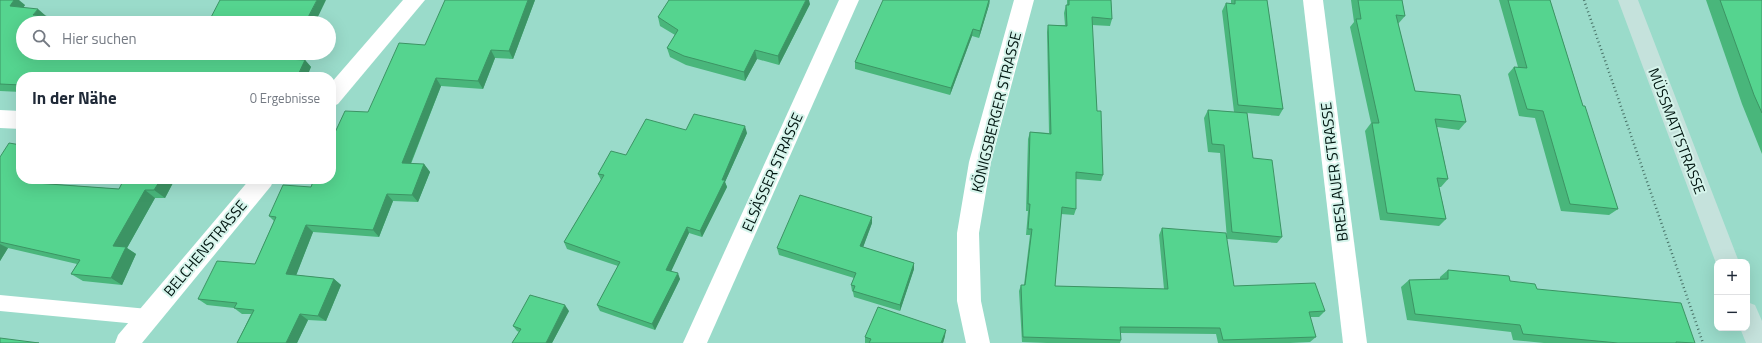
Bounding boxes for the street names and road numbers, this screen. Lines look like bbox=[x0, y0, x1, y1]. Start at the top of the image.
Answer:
street label: KÖNIGSBERGER STRASSE bbox=[965, 29, 1027, 195]
street label: MÜSSMATTSTRASSE bbox=[1642, 64, 1712, 198]
street label: BRESLAUER STRASSE bbox=[1314, 101, 1354, 243]
street label: ELSÄSSER STRASSE bbox=[735, 109, 809, 235]
street label: BELCHENSTRASSE bbox=[158, 195, 252, 301]

